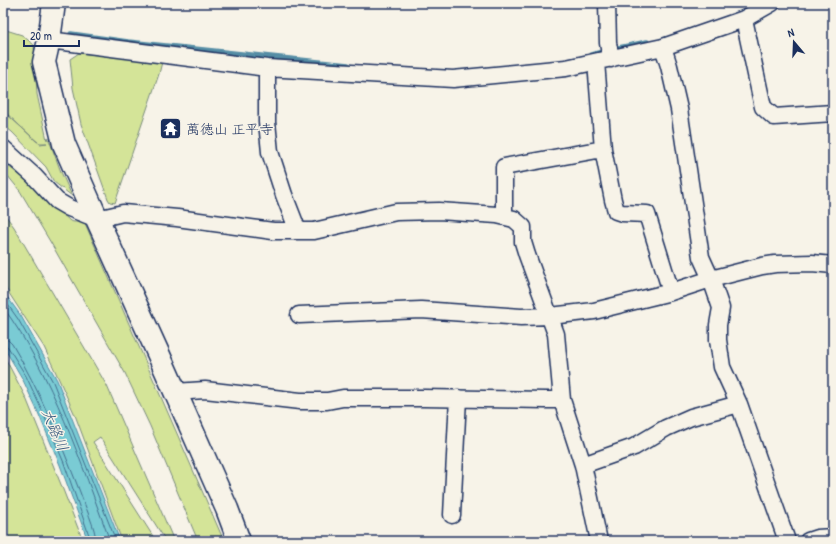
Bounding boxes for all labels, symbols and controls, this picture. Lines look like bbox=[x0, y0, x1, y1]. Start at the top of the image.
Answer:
scale bar bbox=[24, 22, 79, 48]
north arrow bbox=[774, 22, 814, 62]
text: N bbox=[786, 25, 796, 40]
text: 20 m bbox=[30, 27, 52, 44]
temple icon: 萬徳山 正平寺 bbox=[158, 116, 184, 142]
place label: 萬徳山 正平寺 bbox=[186, 119, 273, 138]
water label: 大路川 bbox=[37, 405, 74, 455]

